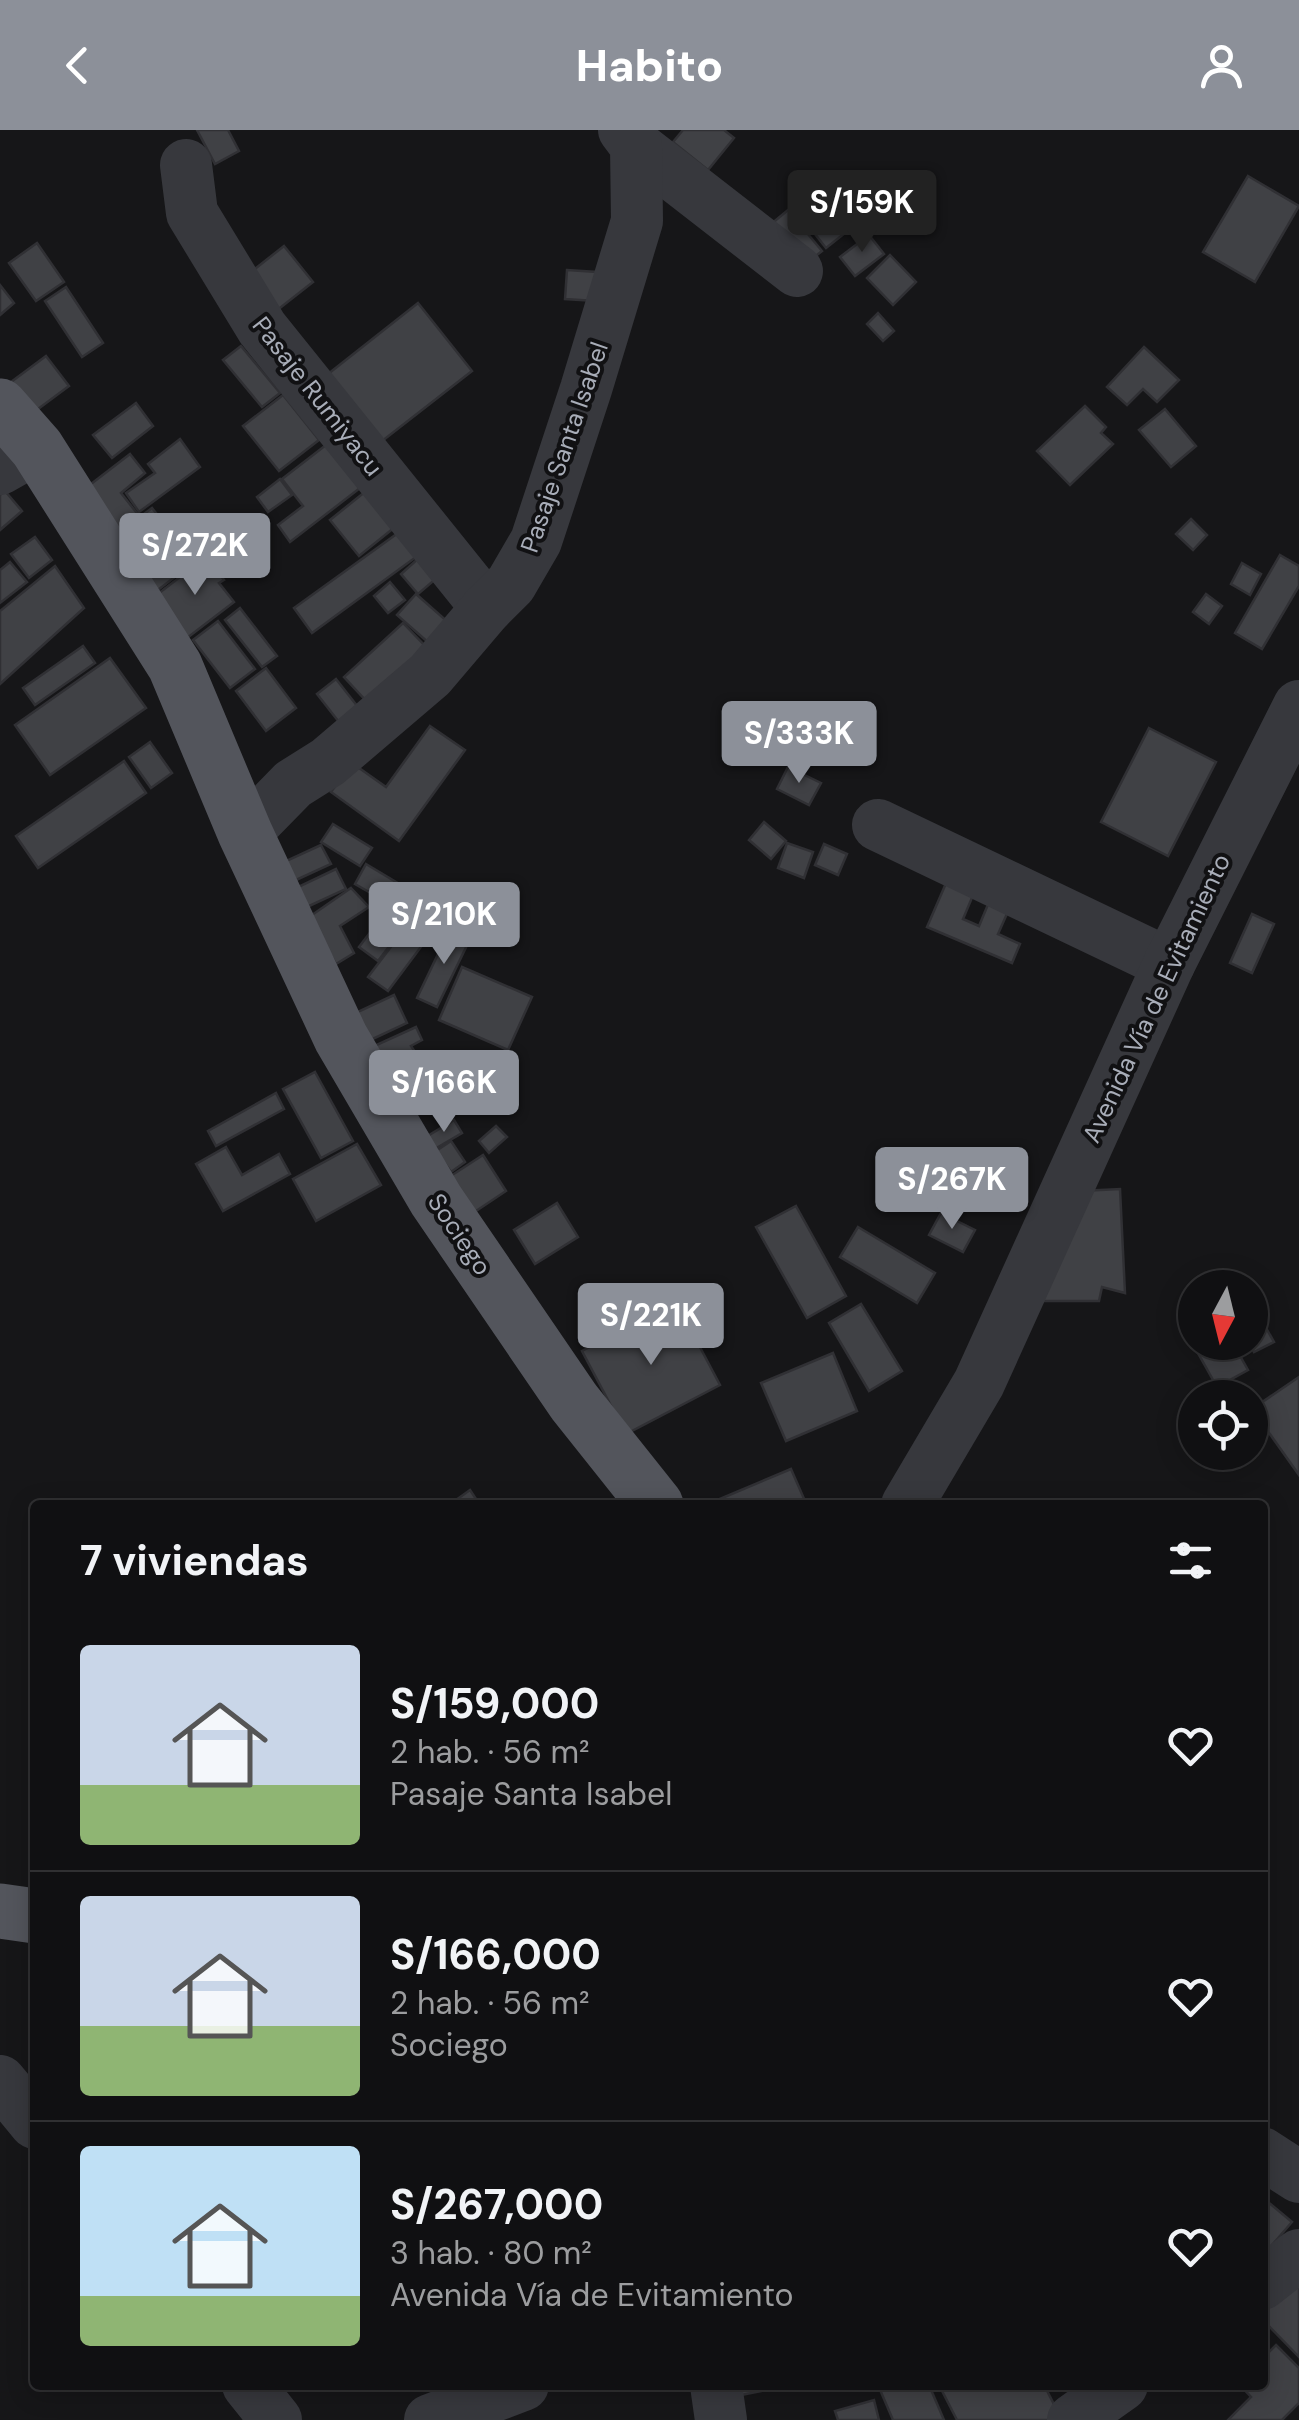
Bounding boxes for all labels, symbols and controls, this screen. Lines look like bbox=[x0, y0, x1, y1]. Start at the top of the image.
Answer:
text: Habito bbox=[576, 36, 723, 95]
icon: back bbox=[50, 38, 105, 93]
icon: person bbox=[1194, 38, 1249, 93]
pin: S/159K bbox=[781, 170, 943, 255]
text: S/159K bbox=[809, 181, 915, 223]
street label: Pasaje Rumiyacu bbox=[245, 310, 390, 483]
street label: Pasaje Santa Isabel bbox=[513, 338, 616, 557]
pin: S/272K bbox=[114, 513, 276, 598]
text: S/272K bbox=[141, 524, 249, 566]
pin: S/333K bbox=[718, 701, 880, 786]
text: S/333K bbox=[744, 712, 854, 754]
street label: Avenida Vía de Evitamiento bbox=[1075, 848, 1238, 1148]
pin: S/210K bbox=[363, 882, 525, 967]
text: S/210K bbox=[391, 893, 497, 935]
pin: S/166K bbox=[363, 1050, 525, 1135]
text: S/166K bbox=[391, 1061, 497, 1103]
pin: S/267K bbox=[871, 1147, 1033, 1232]
text: S/267K bbox=[897, 1158, 1007, 1200]
street label: Sociego bbox=[420, 1187, 499, 1282]
north arrow bbox=[1178, 1270, 1268, 1360]
map controls bbox=[1178, 1270, 1268, 1470]
pin: S/221K bbox=[570, 1283, 732, 1368]
text: S/221K bbox=[600, 1294, 702, 1336]
button: locate bbox=[1178, 1380, 1268, 1470]
text: 7 viviendas bbox=[80, 1533, 309, 1588]
icon: filters bbox=[1163, 1533, 1218, 1588]
text: S/159,000 bbox=[390, 1676, 599, 1731]
icon: home bbox=[160, 1685, 280, 1805]
icon: heart bbox=[1163, 1718, 1218, 1773]
text: 2 hab. · 56 m² bbox=[390, 1731, 590, 1773]
text: Pasaje Santa Isabel bbox=[390, 1773, 672, 1815]
text: S/166,000 bbox=[390, 1927, 601, 1982]
icon: home bbox=[160, 1936, 280, 2056]
icon: heart bbox=[1163, 1969, 1218, 2024]
text: 2 hab. · 56 m² bbox=[390, 1982, 590, 2024]
text: Sociego bbox=[390, 2024, 508, 2066]
text: S/267,000 bbox=[390, 2177, 603, 2232]
icon: home bbox=[160, 2186, 280, 2306]
icon: heart bbox=[1163, 2219, 1218, 2274]
text: 3 hab. · 80 m² bbox=[390, 2232, 592, 2274]
text: Avenida Vía de Evitamiento bbox=[390, 2274, 794, 2316]

